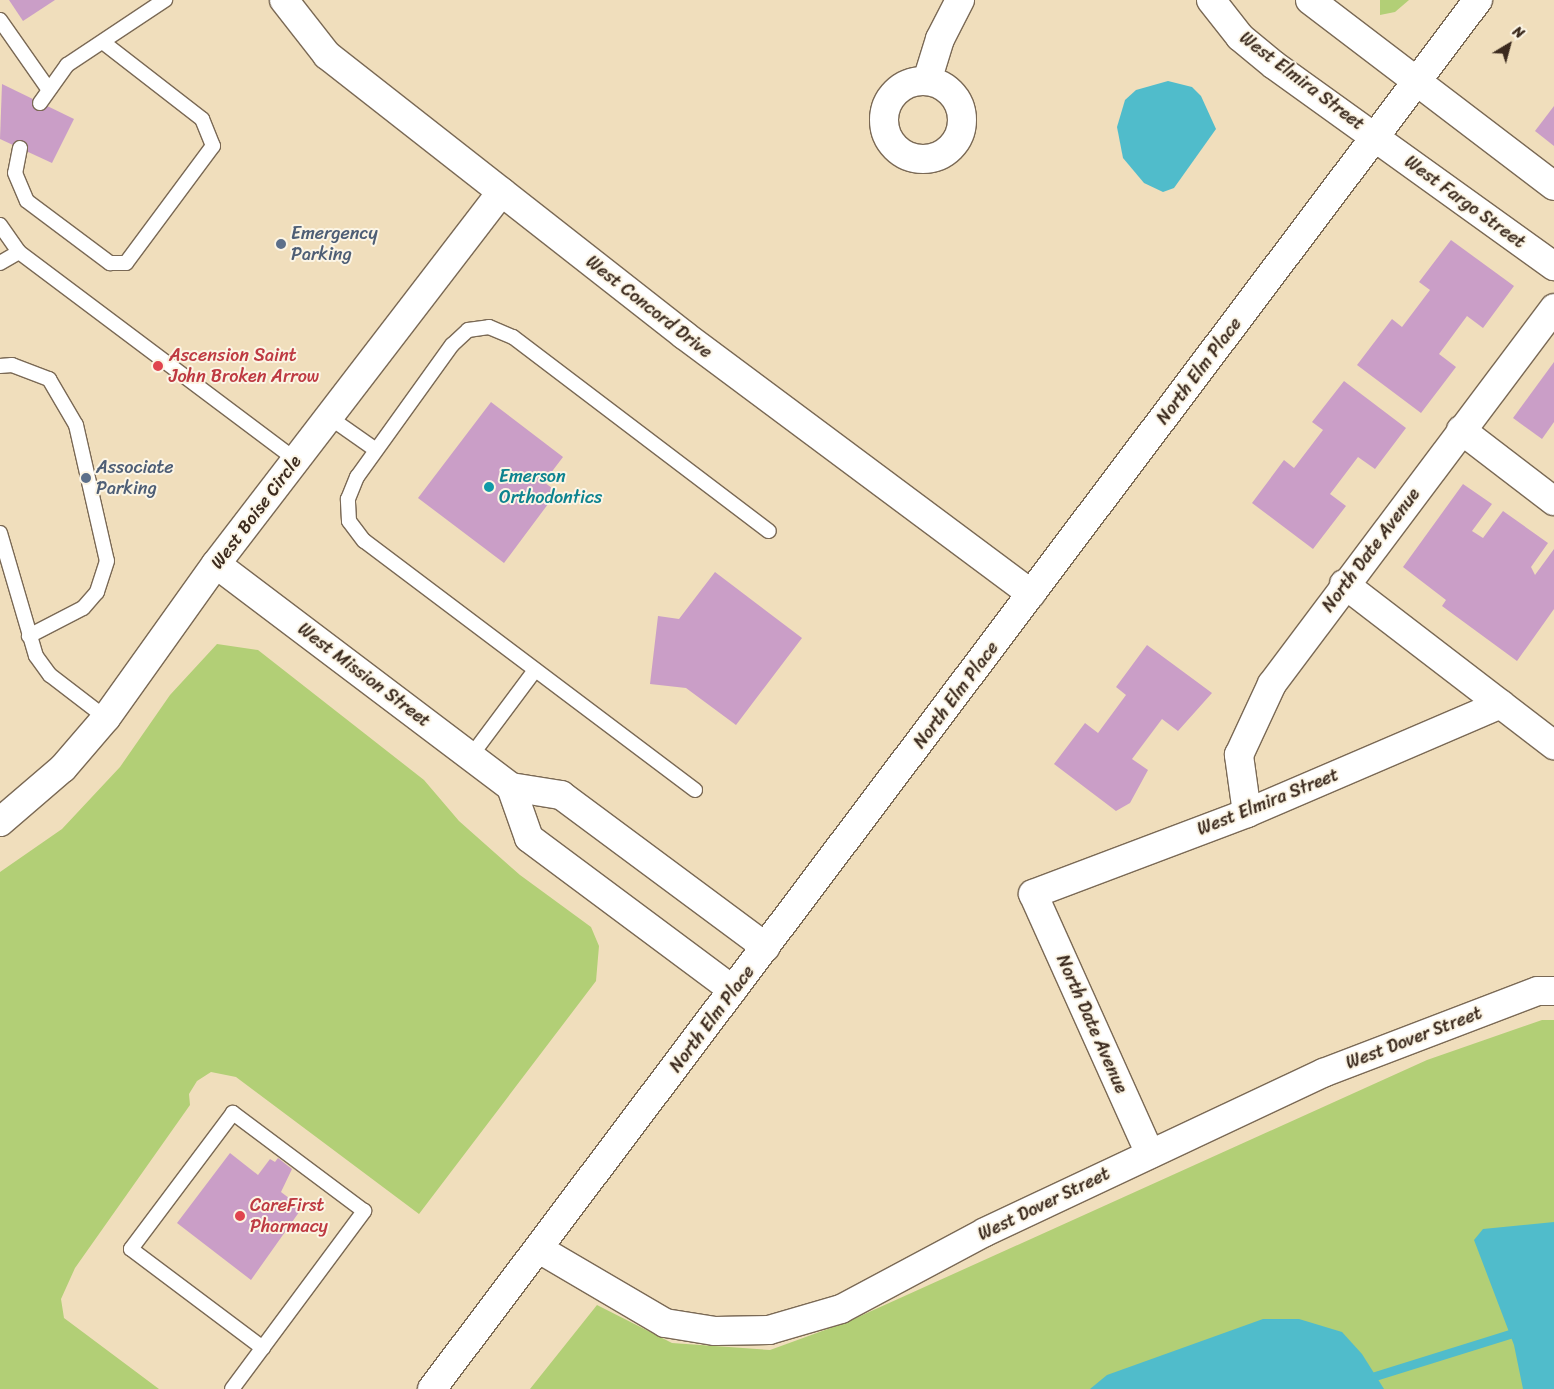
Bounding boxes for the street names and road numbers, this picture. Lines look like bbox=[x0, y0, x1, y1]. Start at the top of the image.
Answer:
street label: West Elmira Street bbox=[1235, 27, 1369, 135]
street label: West Fargo Street bbox=[1400, 151, 1530, 253]
street label: West Concord Drive bbox=[582, 251, 716, 363]
street label: North Elm Place bbox=[1152, 313, 1246, 429]
street label: West Boise Circle bbox=[206, 450, 306, 574]
street label: North Date Avenue bbox=[1317, 484, 1425, 616]
street label: West Mission Street bbox=[293, 618, 435, 732]
street label: North Elm Place bbox=[909, 637, 1003, 753]
street label: West Elmira Street bbox=[1194, 764, 1342, 840]
street label: North Date Avenue bbox=[1052, 951, 1132, 1097]
street label: North Elm Place bbox=[665, 961, 759, 1077]
street label: West Dover Street bbox=[1342, 1002, 1486, 1074]
street label: West Dover Street bbox=[974, 1162, 1114, 1246]

